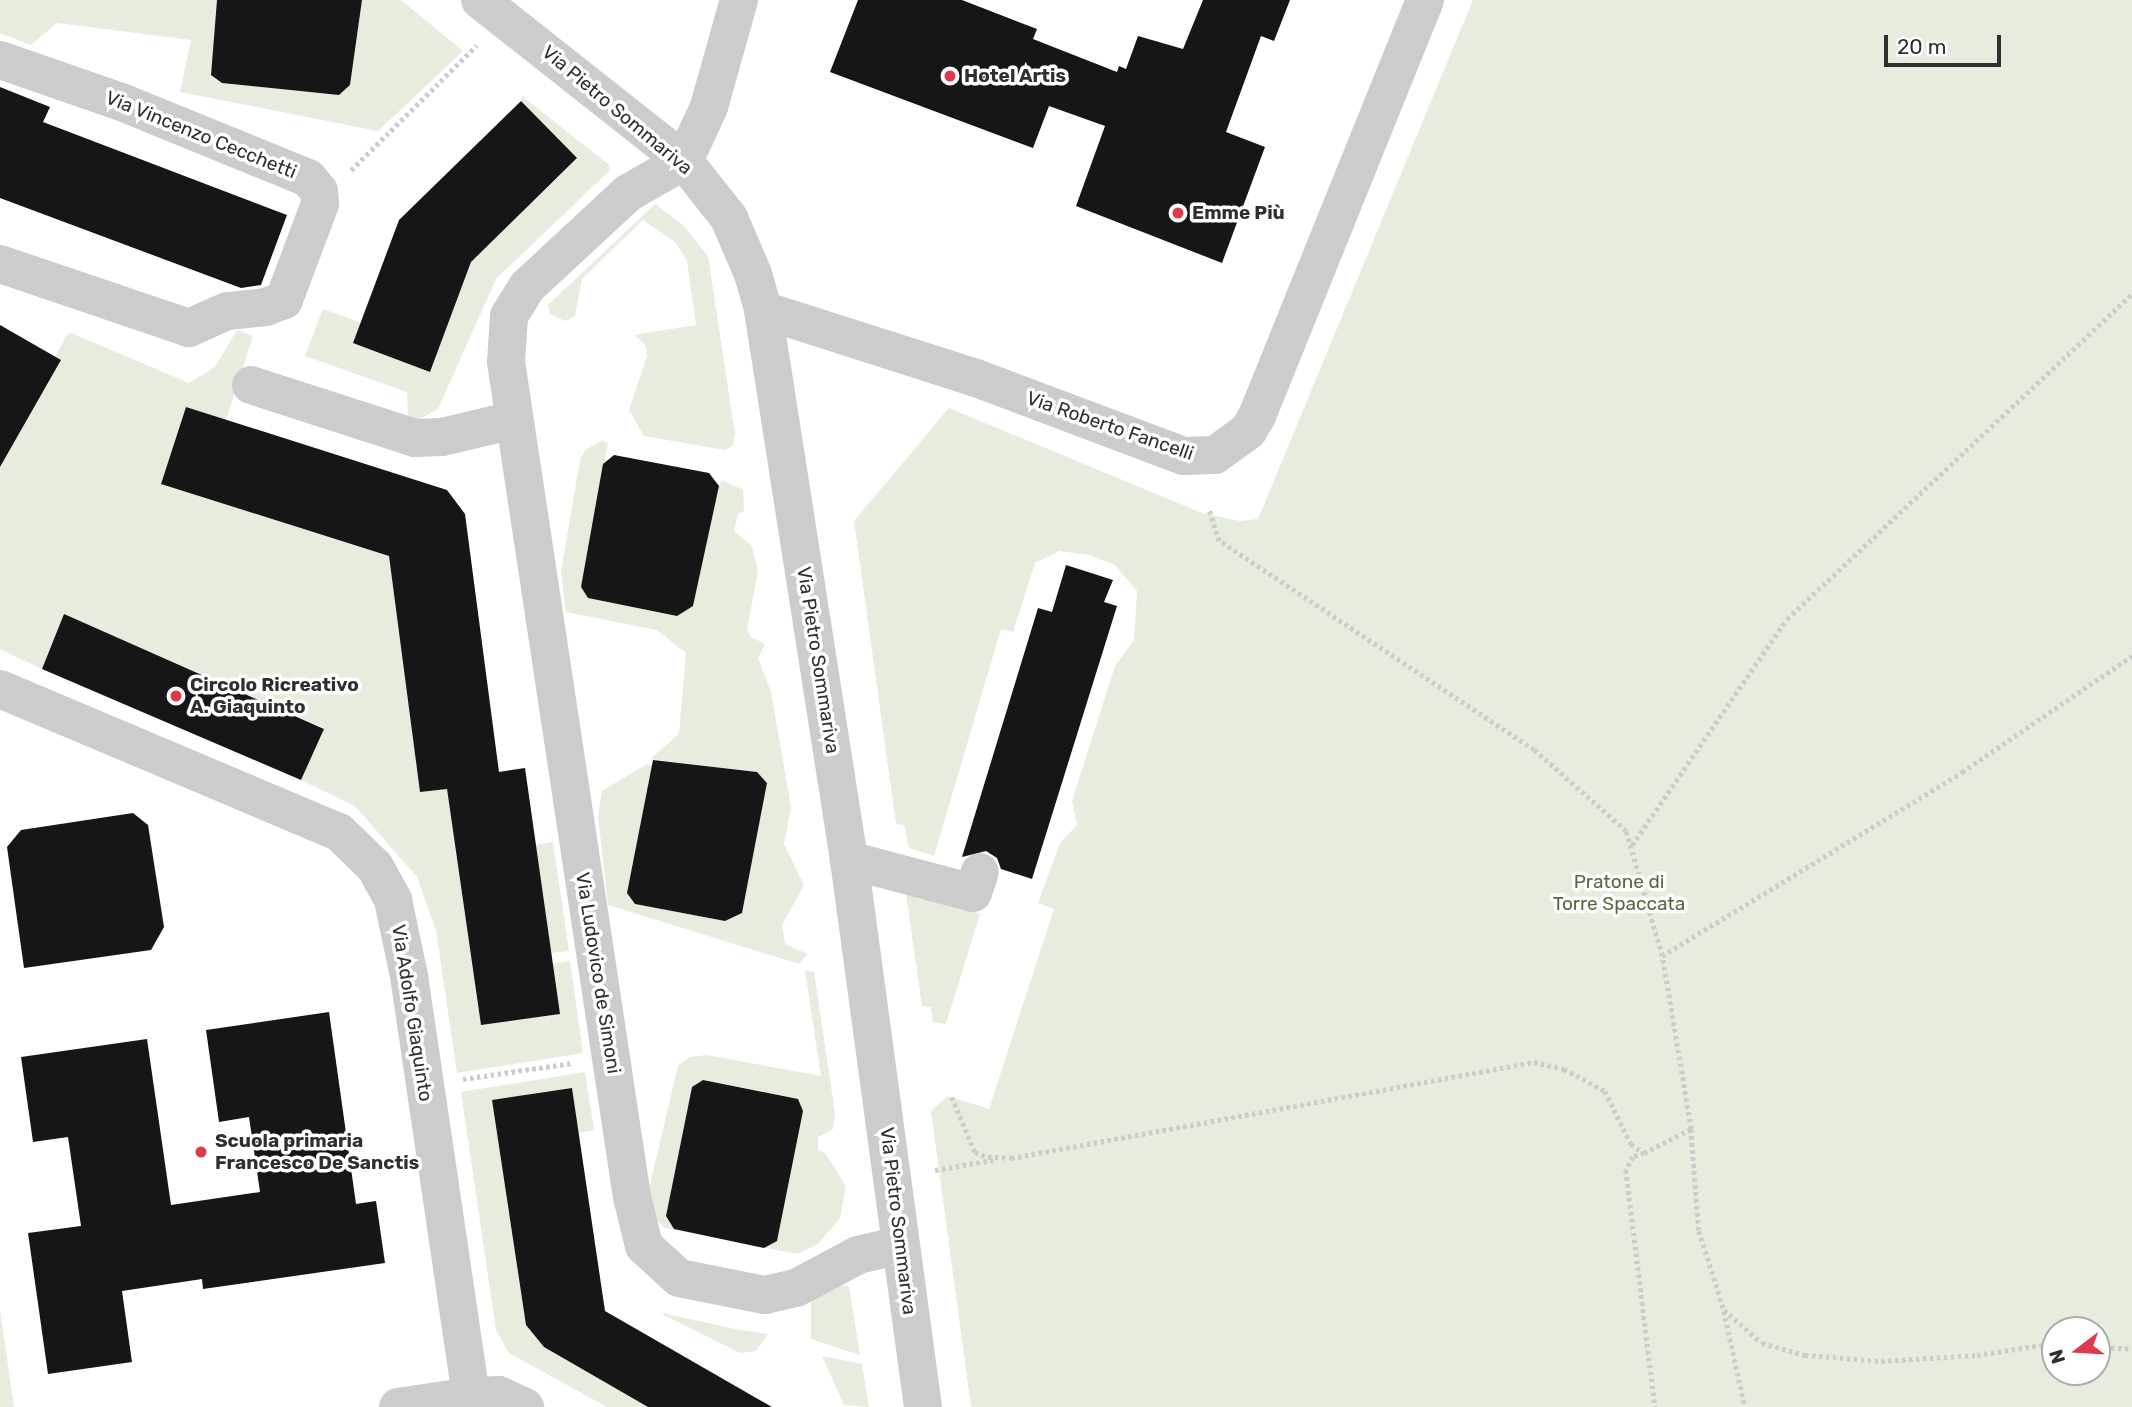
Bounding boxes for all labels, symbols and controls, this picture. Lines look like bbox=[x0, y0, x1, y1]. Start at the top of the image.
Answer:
scale bar bbox=[1887, 21, 2004, 65]
text: 20 m bbox=[1897, 34, 1946, 59]
street label: Via Pietro Sommariva bbox=[537, 41, 697, 179]
place label: Hotel Artis bbox=[964, 65, 1066, 87]
marker: Hotel Artis bbox=[942, 68, 958, 84]
street label: Via Vincenzo Cecchetti bbox=[102, 86, 300, 184]
place label: Emme Più bbox=[1192, 202, 1285, 224]
marker: Emme Più bbox=[1170, 205, 1186, 221]
street label: Via Roberto Fancelli bbox=[1024, 387, 1196, 465]
street label: Via Pietro Sommariva bbox=[792, 565, 844, 755]
place label: Circolo Ricreativo A. Giaquinto bbox=[190, 674, 359, 718]
marker: Circolo Ricreativo A. Giaquinto bbox=[168, 688, 184, 704]
street label: Via Ludovico de Simoni bbox=[571, 871, 625, 1075]
park label: Pratone di Torre Spaccata bbox=[1553, 871, 1685, 915]
street label: Via Adolfo Giaquinto bbox=[387, 923, 437, 1103]
street label: Via Pietro Sommariva bbox=[875, 1126, 921, 1316]
place label: Scuola primaria Francesco De Sanctis bbox=[215, 1130, 419, 1174]
marker: Scuola primaria Francesco De Sanctis bbox=[193, 1144, 209, 1160]
north arrow bbox=[2041, 1316, 2111, 1386]
text: N bbox=[2044, 1347, 2070, 1367]

